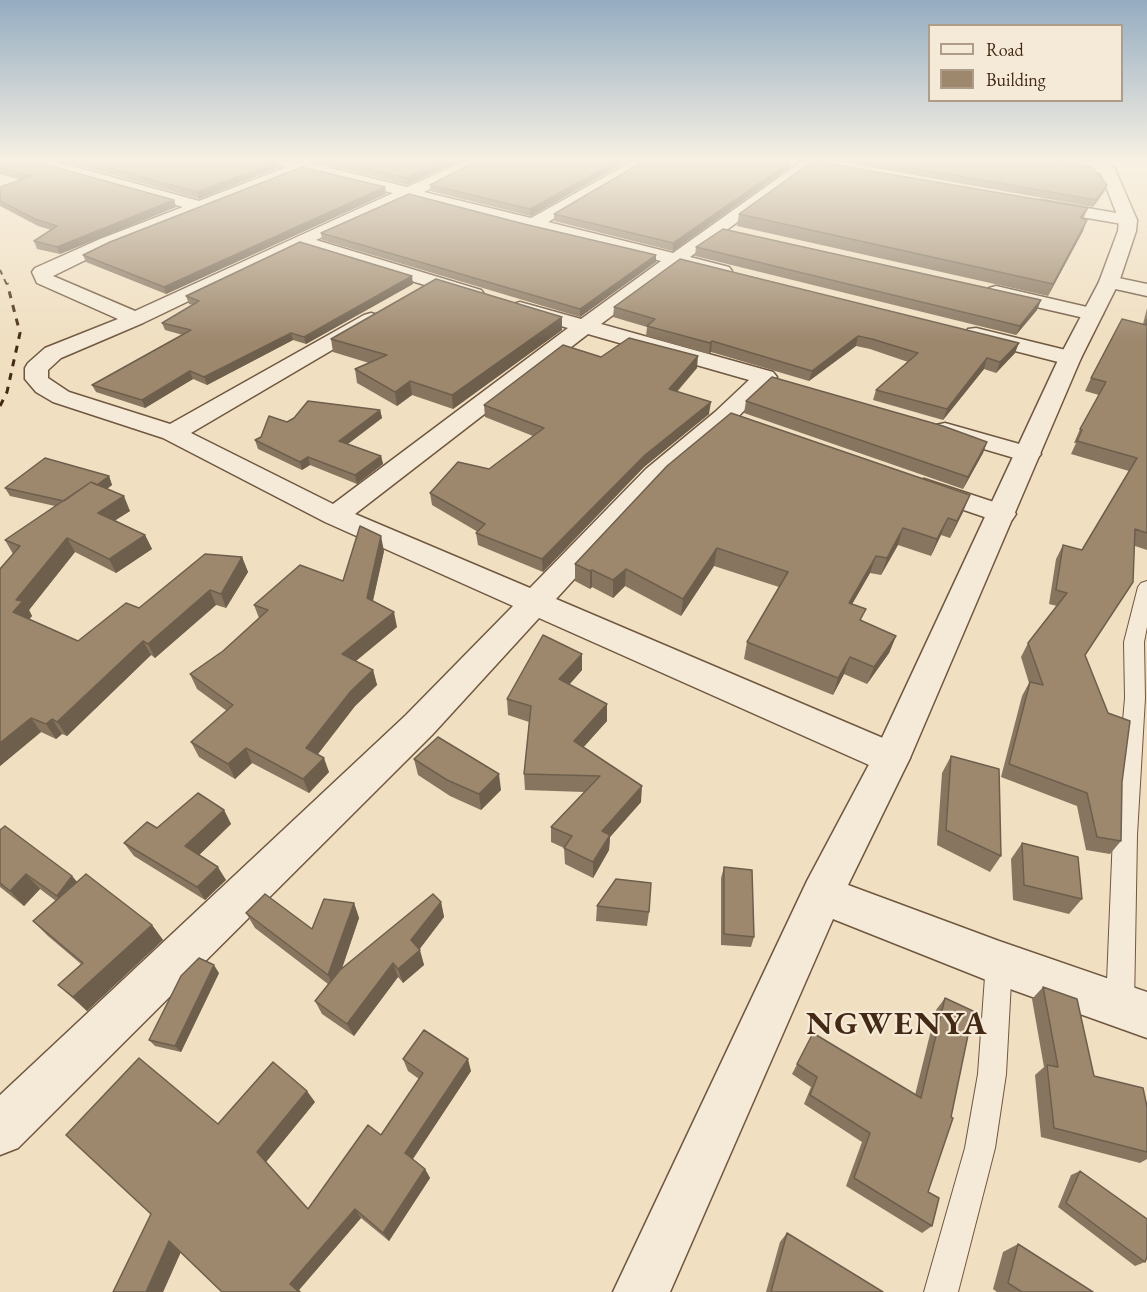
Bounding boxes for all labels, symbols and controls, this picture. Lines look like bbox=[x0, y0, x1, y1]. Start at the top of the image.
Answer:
legend bbox=[928, 24, 1123, 102]
text: Road bbox=[986, 38, 1024, 61]
text: Building bbox=[986, 68, 1046, 91]
district label: NGWENYA bbox=[806, 1005, 988, 1045]

